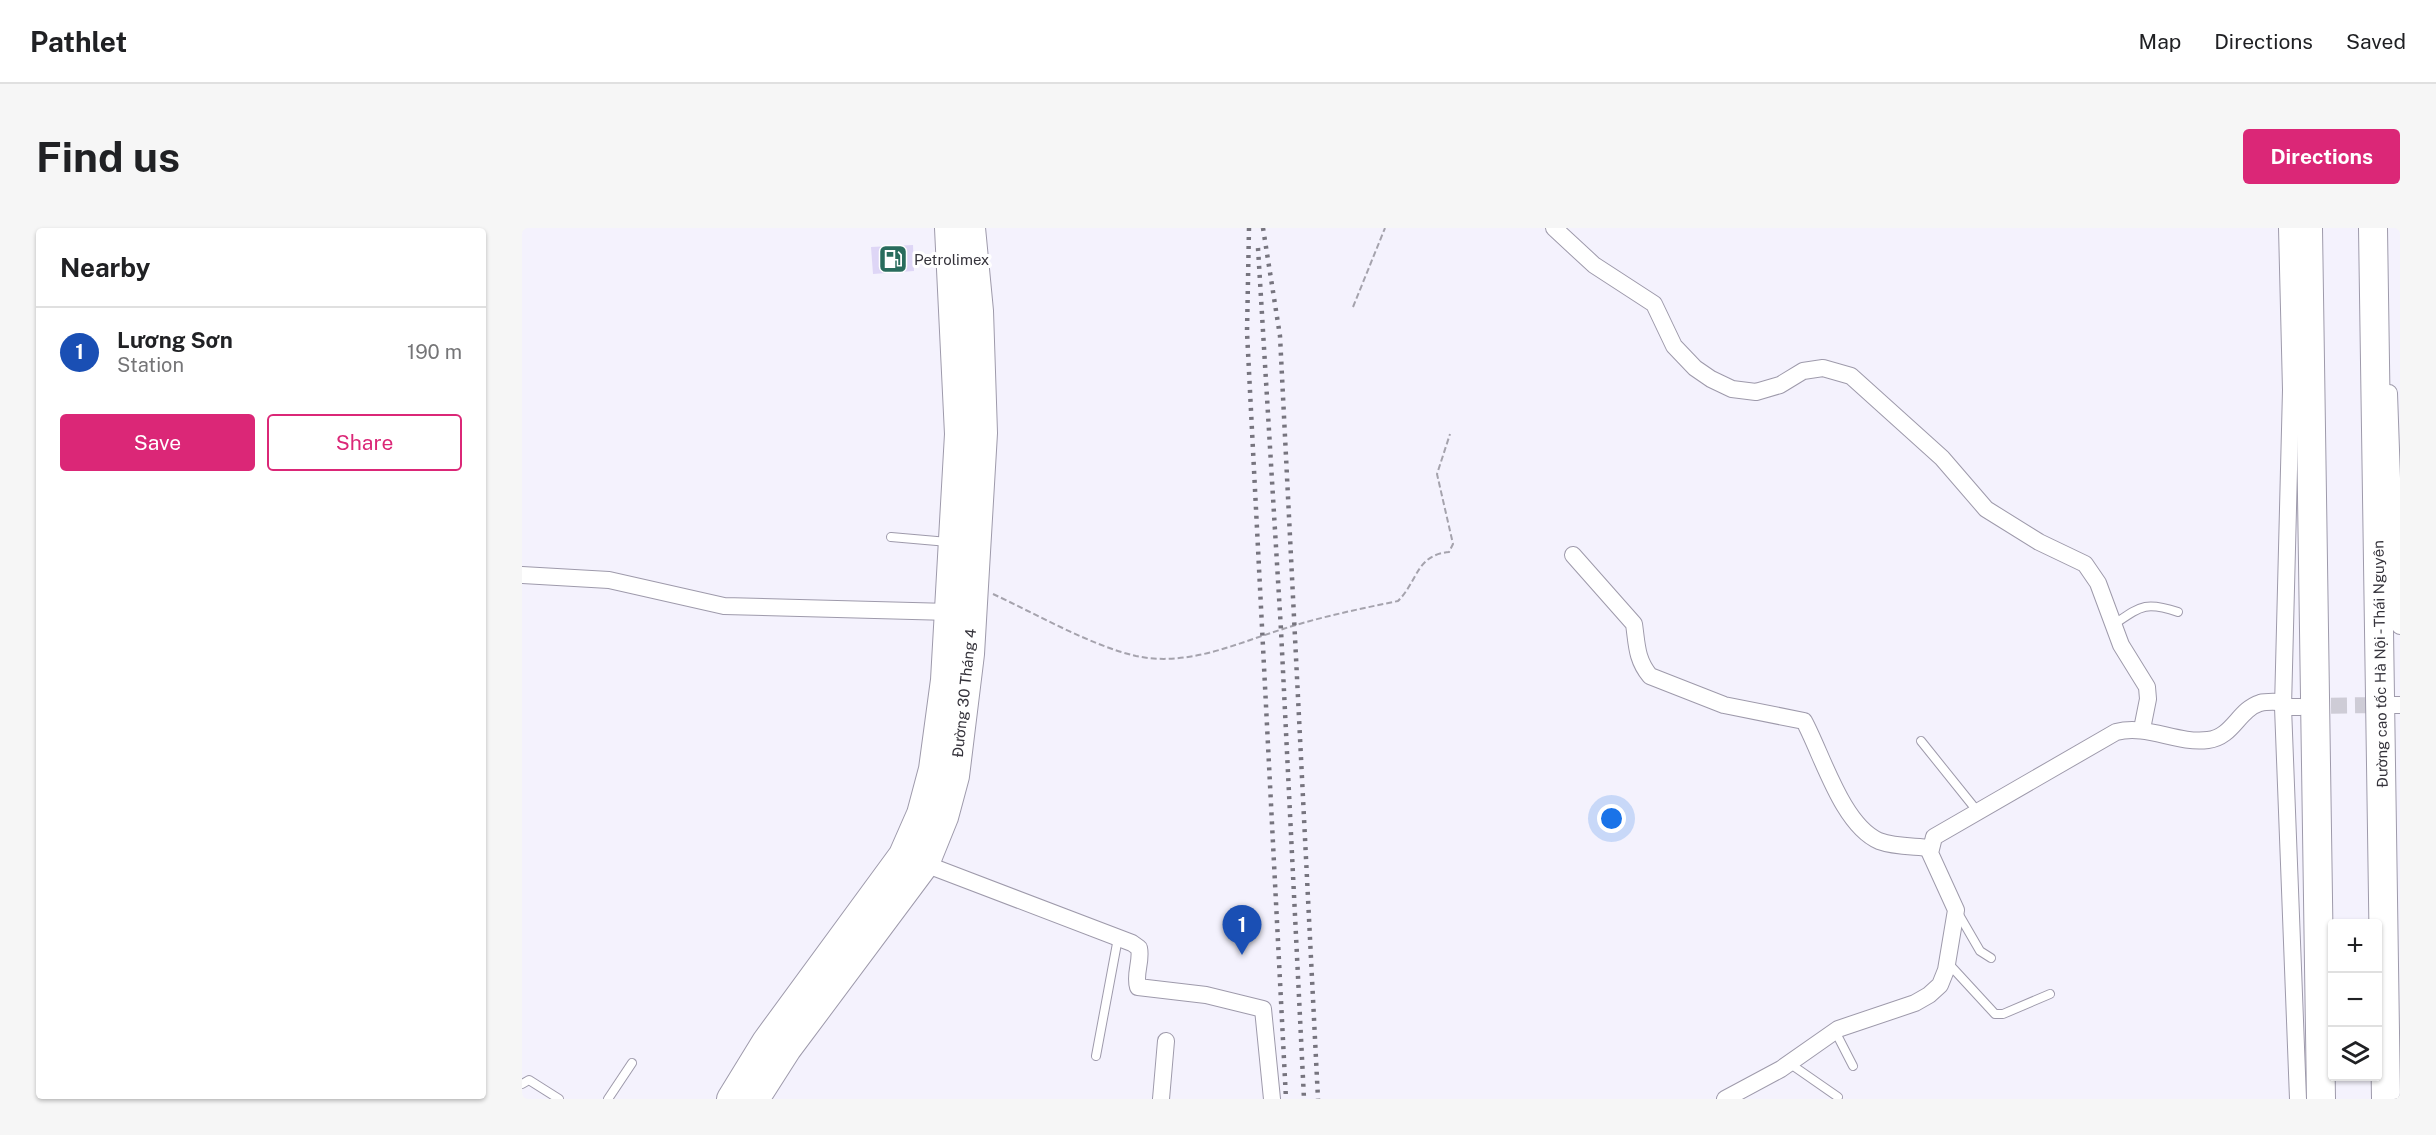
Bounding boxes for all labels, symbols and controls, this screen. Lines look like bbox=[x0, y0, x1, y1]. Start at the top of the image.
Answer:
text: Pathlet bbox=[30, 25, 127, 58]
text: Map bbox=[2139, 29, 2181, 54]
text: Directions bbox=[2214, 29, 2313, 54]
text: Saved bbox=[2346, 29, 2406, 54]
button: Directions bbox=[2243, 129, 2400, 184]
text: Find us bbox=[36, 132, 180, 181]
fuel station icon: Petrolimex bbox=[877, 243, 909, 275]
place label: Petrolimex bbox=[914, 251, 989, 268]
text: Nearby bbox=[60, 252, 150, 283]
text: Lương Sơn bbox=[117, 327, 233, 353]
text: 1 bbox=[75, 340, 84, 364]
text: 190 m bbox=[407, 340, 462, 364]
text: Station bbox=[117, 353, 184, 377]
button: Save bbox=[60, 414, 255, 471]
button: Share bbox=[267, 414, 462, 471]
street label: Đường cao tốc Hà Nội - Thái Nguyên bbox=[2369, 540, 2391, 788]
street label: Đường 30 Tháng 4 bbox=[949, 628, 979, 758]
your location bbox=[1597, 804, 1626, 833]
pin: 1 bbox=[1222, 906, 1262, 955]
map controls bbox=[2328, 919, 2382, 1081]
button: + bbox=[2328, 919, 2382, 973]
button: − bbox=[2328, 973, 2382, 1027]
button: layers bbox=[2328, 1027, 2382, 1081]

